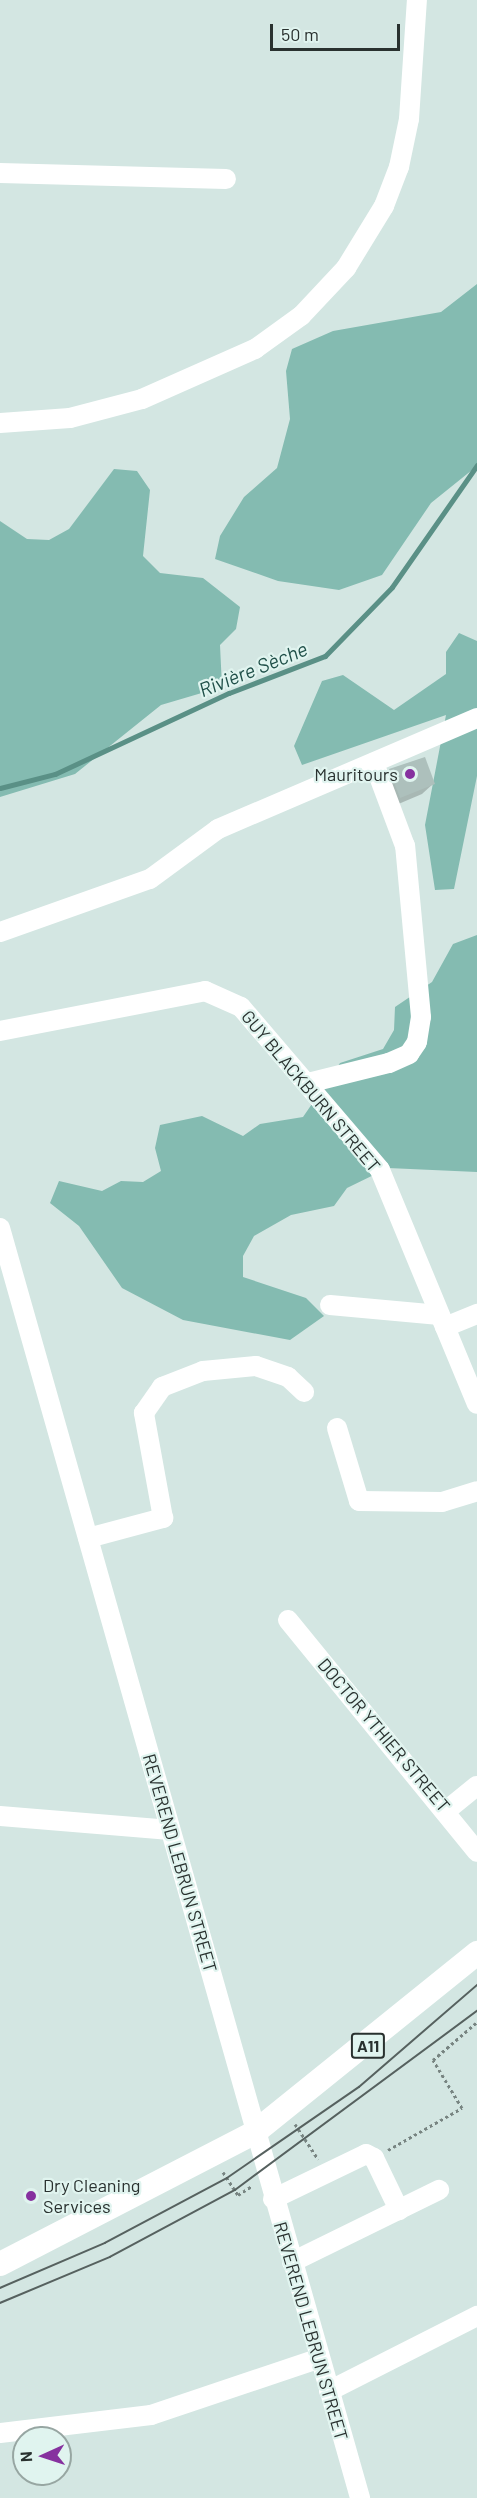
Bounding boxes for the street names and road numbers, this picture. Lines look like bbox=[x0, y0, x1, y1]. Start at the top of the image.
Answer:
street label: GUY BLACKBURN STREET bbox=[237, 1006, 385, 1176]
street label: DOCTOR YTHIER STREET bbox=[313, 1654, 455, 1816]
street label: REVEREND LEBRUN STREET bbox=[138, 1751, 222, 1975]
road number: A11 bbox=[350, 2033, 386, 2059]
street label: REVEREND LEBRUN STREET bbox=[269, 2219, 353, 2443]

